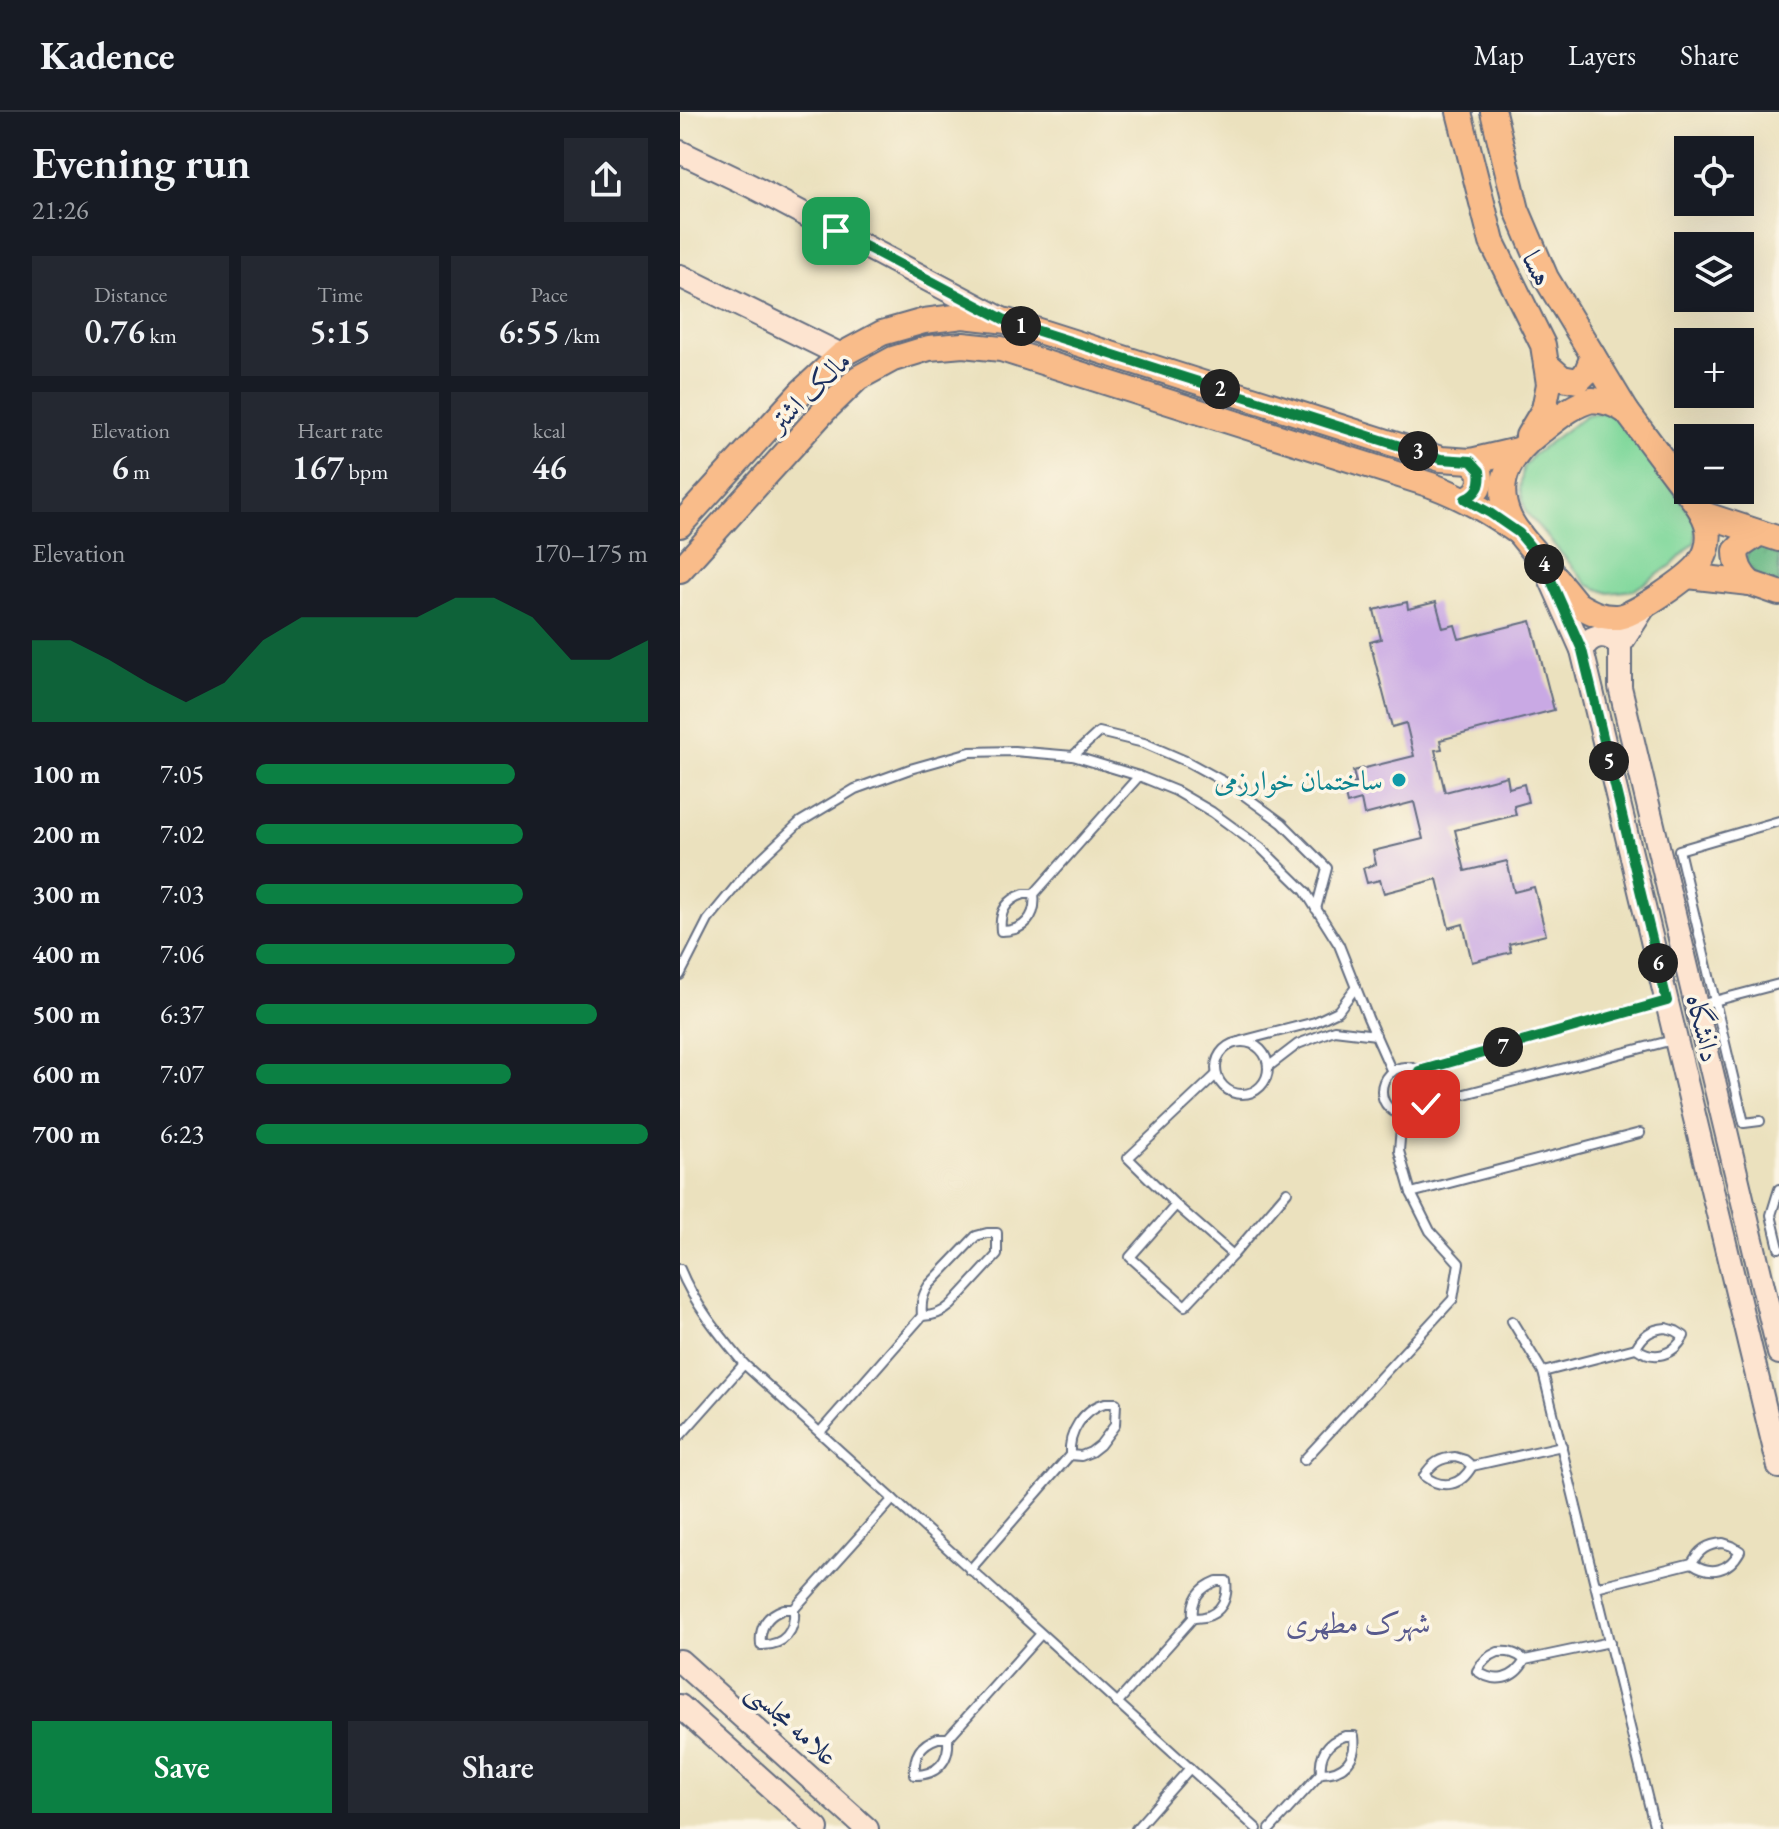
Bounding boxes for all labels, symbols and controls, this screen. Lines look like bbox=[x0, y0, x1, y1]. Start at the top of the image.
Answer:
text: Kadence bbox=[40, 31, 175, 80]
text: Map bbox=[1474, 37, 1524, 73]
text: Layers bbox=[1568, 37, 1636, 73]
text: Share bbox=[1680, 37, 1739, 73]
text: Evening run bbox=[32, 134, 251, 191]
map controls bbox=[1674, 136, 1754, 504]
button: locate bbox=[1674, 136, 1754, 216]
button: share bbox=[564, 138, 648, 222]
text: 21:26 bbox=[32, 193, 88, 227]
pin bbox=[802, 197, 870, 265]
icon: arrive bbox=[814, 209, 858, 253]
button: layers bbox=[1674, 232, 1754, 312]
street label: هسا bbox=[1514, 244, 1562, 292]
text: Distance bbox=[94, 280, 167, 309]
text: Time bbox=[317, 280, 363, 309]
text: Pace bbox=[531, 280, 568, 309]
pin: 1 bbox=[1001, 306, 1041, 346]
text: 0.76 bbox=[84, 309, 145, 353]
text: 5:15 bbox=[309, 309, 371, 353]
text: 6:55 bbox=[498, 309, 560, 353]
text: 1 bbox=[1015, 311, 1027, 340]
text: km bbox=[145, 321, 177, 350]
text: /km bbox=[560, 321, 600, 350]
button: + bbox=[1674, 328, 1754, 408]
street label: مالک اشتر bbox=[758, 343, 858, 441]
pin: 2 bbox=[1200, 369, 1240, 409]
text: 2 bbox=[1214, 374, 1226, 403]
text: Elevation bbox=[91, 416, 170, 445]
text: Heart rate bbox=[297, 416, 383, 445]
text: kcal bbox=[533, 416, 566, 445]
button: − bbox=[1674, 424, 1754, 504]
pin: 3 bbox=[1398, 431, 1438, 471]
text: 3 bbox=[1412, 436, 1424, 465]
text: 6 bbox=[111, 445, 129, 489]
text: 167 bbox=[292, 445, 344, 489]
text: 46 bbox=[532, 445, 567, 489]
text: m bbox=[129, 457, 150, 486]
text: bpm bbox=[344, 457, 388, 486]
text: Elevation bbox=[32, 536, 126, 570]
text: 170–175 m bbox=[533, 536, 648, 570]
pin: 4 bbox=[1524, 544, 1564, 584]
text: 4 bbox=[1538, 549, 1550, 578]
pin: 5 bbox=[1589, 741, 1629, 781]
text: 5 bbox=[1603, 746, 1615, 775]
text: 100 m bbox=[32, 757, 100, 791]
text: 7:05 bbox=[160, 757, 204, 791]
place label: ساختمان خوارزمی bbox=[1214, 762, 1383, 798]
marker: ساختمان خوارزمی bbox=[1390, 771, 1408, 789]
text: 200 m bbox=[32, 817, 100, 851]
text: 7:02 bbox=[160, 817, 204, 851]
text: 300 m bbox=[32, 877, 100, 911]
text: 7:03 bbox=[160, 877, 204, 911]
text: 400 m bbox=[32, 937, 100, 971]
text: 7:06 bbox=[160, 937, 204, 971]
pin: 6 bbox=[1638, 943, 1678, 983]
text: 6 bbox=[1652, 948, 1664, 977]
street label: دانشگاه bbox=[1679, 990, 1729, 1066]
text: 500 m bbox=[32, 997, 100, 1031]
text: 6:37 bbox=[160, 997, 204, 1031]
pin: 7 bbox=[1483, 1027, 1523, 1067]
text: 7 bbox=[1497, 1032, 1509, 1061]
text: 600 m bbox=[32, 1057, 100, 1091]
text: 7:07 bbox=[160, 1057, 204, 1091]
pin bbox=[1392, 1070, 1460, 1138]
icon: check bbox=[1404, 1082, 1448, 1126]
text: 700 m bbox=[32, 1117, 100, 1151]
text: 6:23 bbox=[160, 1117, 204, 1151]
district label: شهرک مطهری bbox=[1285, 1603, 1431, 1642]
street label: علامه مجلسی bbox=[738, 1673, 846, 1775]
button: Save bbox=[32, 1721, 332, 1813]
button: Share bbox=[348, 1721, 648, 1813]

